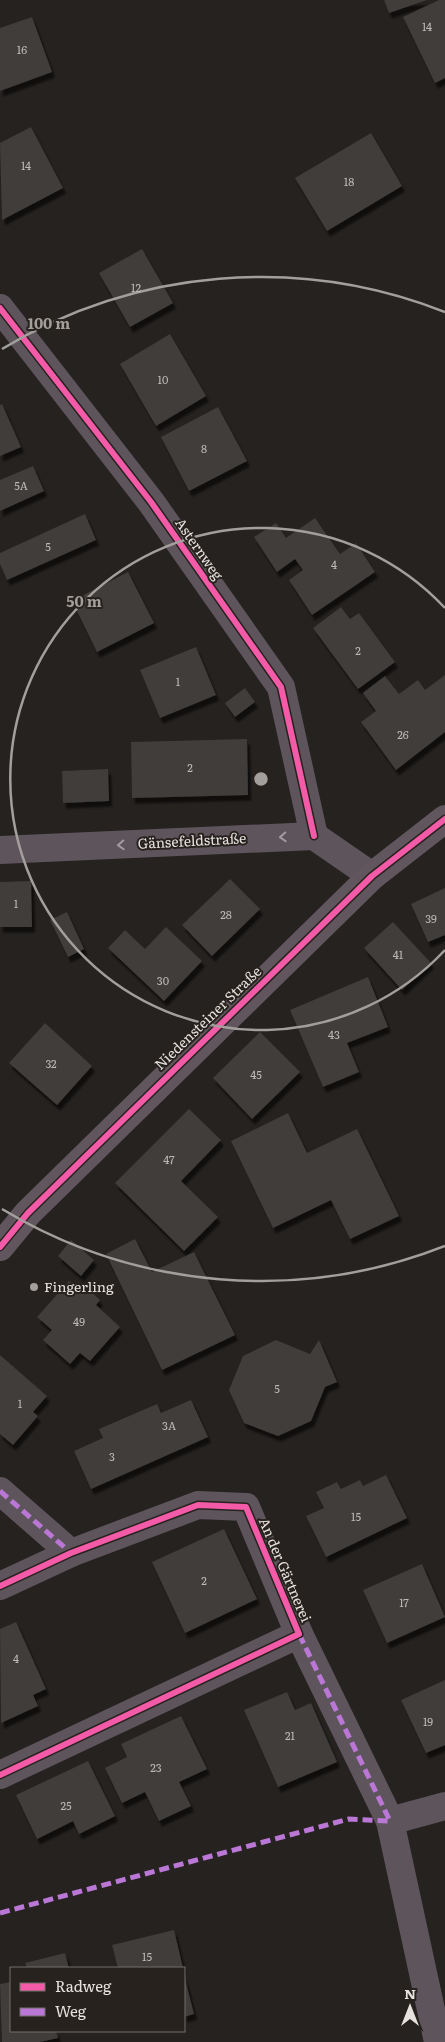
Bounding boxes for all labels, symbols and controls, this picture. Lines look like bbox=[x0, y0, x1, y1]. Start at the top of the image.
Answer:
house number: 14 bbox=[422, 18, 432, 34]
house number: 16 bbox=[17, 41, 27, 57]
house number: 14 bbox=[21, 157, 31, 173]
house number: 18 bbox=[344, 173, 354, 189]
house number: 12 bbox=[131, 279, 141, 295]
text: 100 m bbox=[28, 311, 70, 334]
house number: 10 bbox=[158, 371, 168, 387]
house number: 8 bbox=[201, 440, 207, 456]
house number: 5A bbox=[14, 477, 28, 493]
street label: Asternweg bbox=[171, 513, 229, 584]
house number: 5 bbox=[45, 538, 51, 554]
house number: 4 bbox=[331, 556, 337, 572]
text: 50 m bbox=[66, 589, 102, 612]
house number: 2 bbox=[355, 642, 361, 658]
house number: 1 bbox=[176, 673, 181, 689]
house number: 26 bbox=[397, 726, 409, 742]
house number: 2 bbox=[187, 759, 193, 775]
centre of rings bbox=[252, 770, 270, 788]
street label: Gänsefeldstraße bbox=[137, 827, 247, 853]
one-way arrow bbox=[279, 832, 287, 842]
one-way arrow bbox=[117, 839, 125, 850]
house number: 1 bbox=[14, 895, 19, 911]
house number: 28 bbox=[220, 906, 232, 922]
house number: 39 bbox=[425, 910, 437, 926]
house number: 41 bbox=[393, 946, 404, 962]
street label: Niedensteiner Straße bbox=[149, 961, 265, 1074]
house number: 30 bbox=[157, 972, 169, 988]
house number: 43 bbox=[328, 1026, 340, 1042]
house number: 32 bbox=[45, 1055, 57, 1071]
house number: 45 bbox=[250, 1066, 262, 1082]
house number: 47 bbox=[163, 1151, 175, 1167]
place label: Fingerling bbox=[44, 1276, 114, 1296]
marker: Fingerling bbox=[28, 1281, 40, 1293]
house number: 49 bbox=[73, 1313, 85, 1329]
house number: 5 bbox=[274, 1380, 280, 1396]
house number: 1 bbox=[18, 1395, 23, 1411]
house number: 3A bbox=[162, 1417, 176, 1433]
house number: 3 bbox=[109, 1448, 115, 1464]
house number: 15 bbox=[351, 1508, 361, 1524]
street label: An der Gärtnerei bbox=[255, 1514, 317, 1625]
house number: 2 bbox=[201, 1572, 207, 1588]
house number: 17 bbox=[399, 1594, 409, 1610]
house number: 4 bbox=[13, 1650, 19, 1666]
house number: 19 bbox=[423, 1713, 433, 1729]
house number: 21 bbox=[285, 1727, 296, 1743]
house number: 23 bbox=[150, 1759, 162, 1775]
house number: 25 bbox=[60, 1797, 72, 1813]
house number: 15 bbox=[142, 1948, 152, 1964]
legend bbox=[10, 1967, 185, 2032]
text: Radweg bbox=[55, 1974, 112, 1997]
north arrow bbox=[385, 1982, 435, 2032]
text: N bbox=[404, 1983, 416, 2003]
text: Weg bbox=[55, 1999, 87, 2022]

